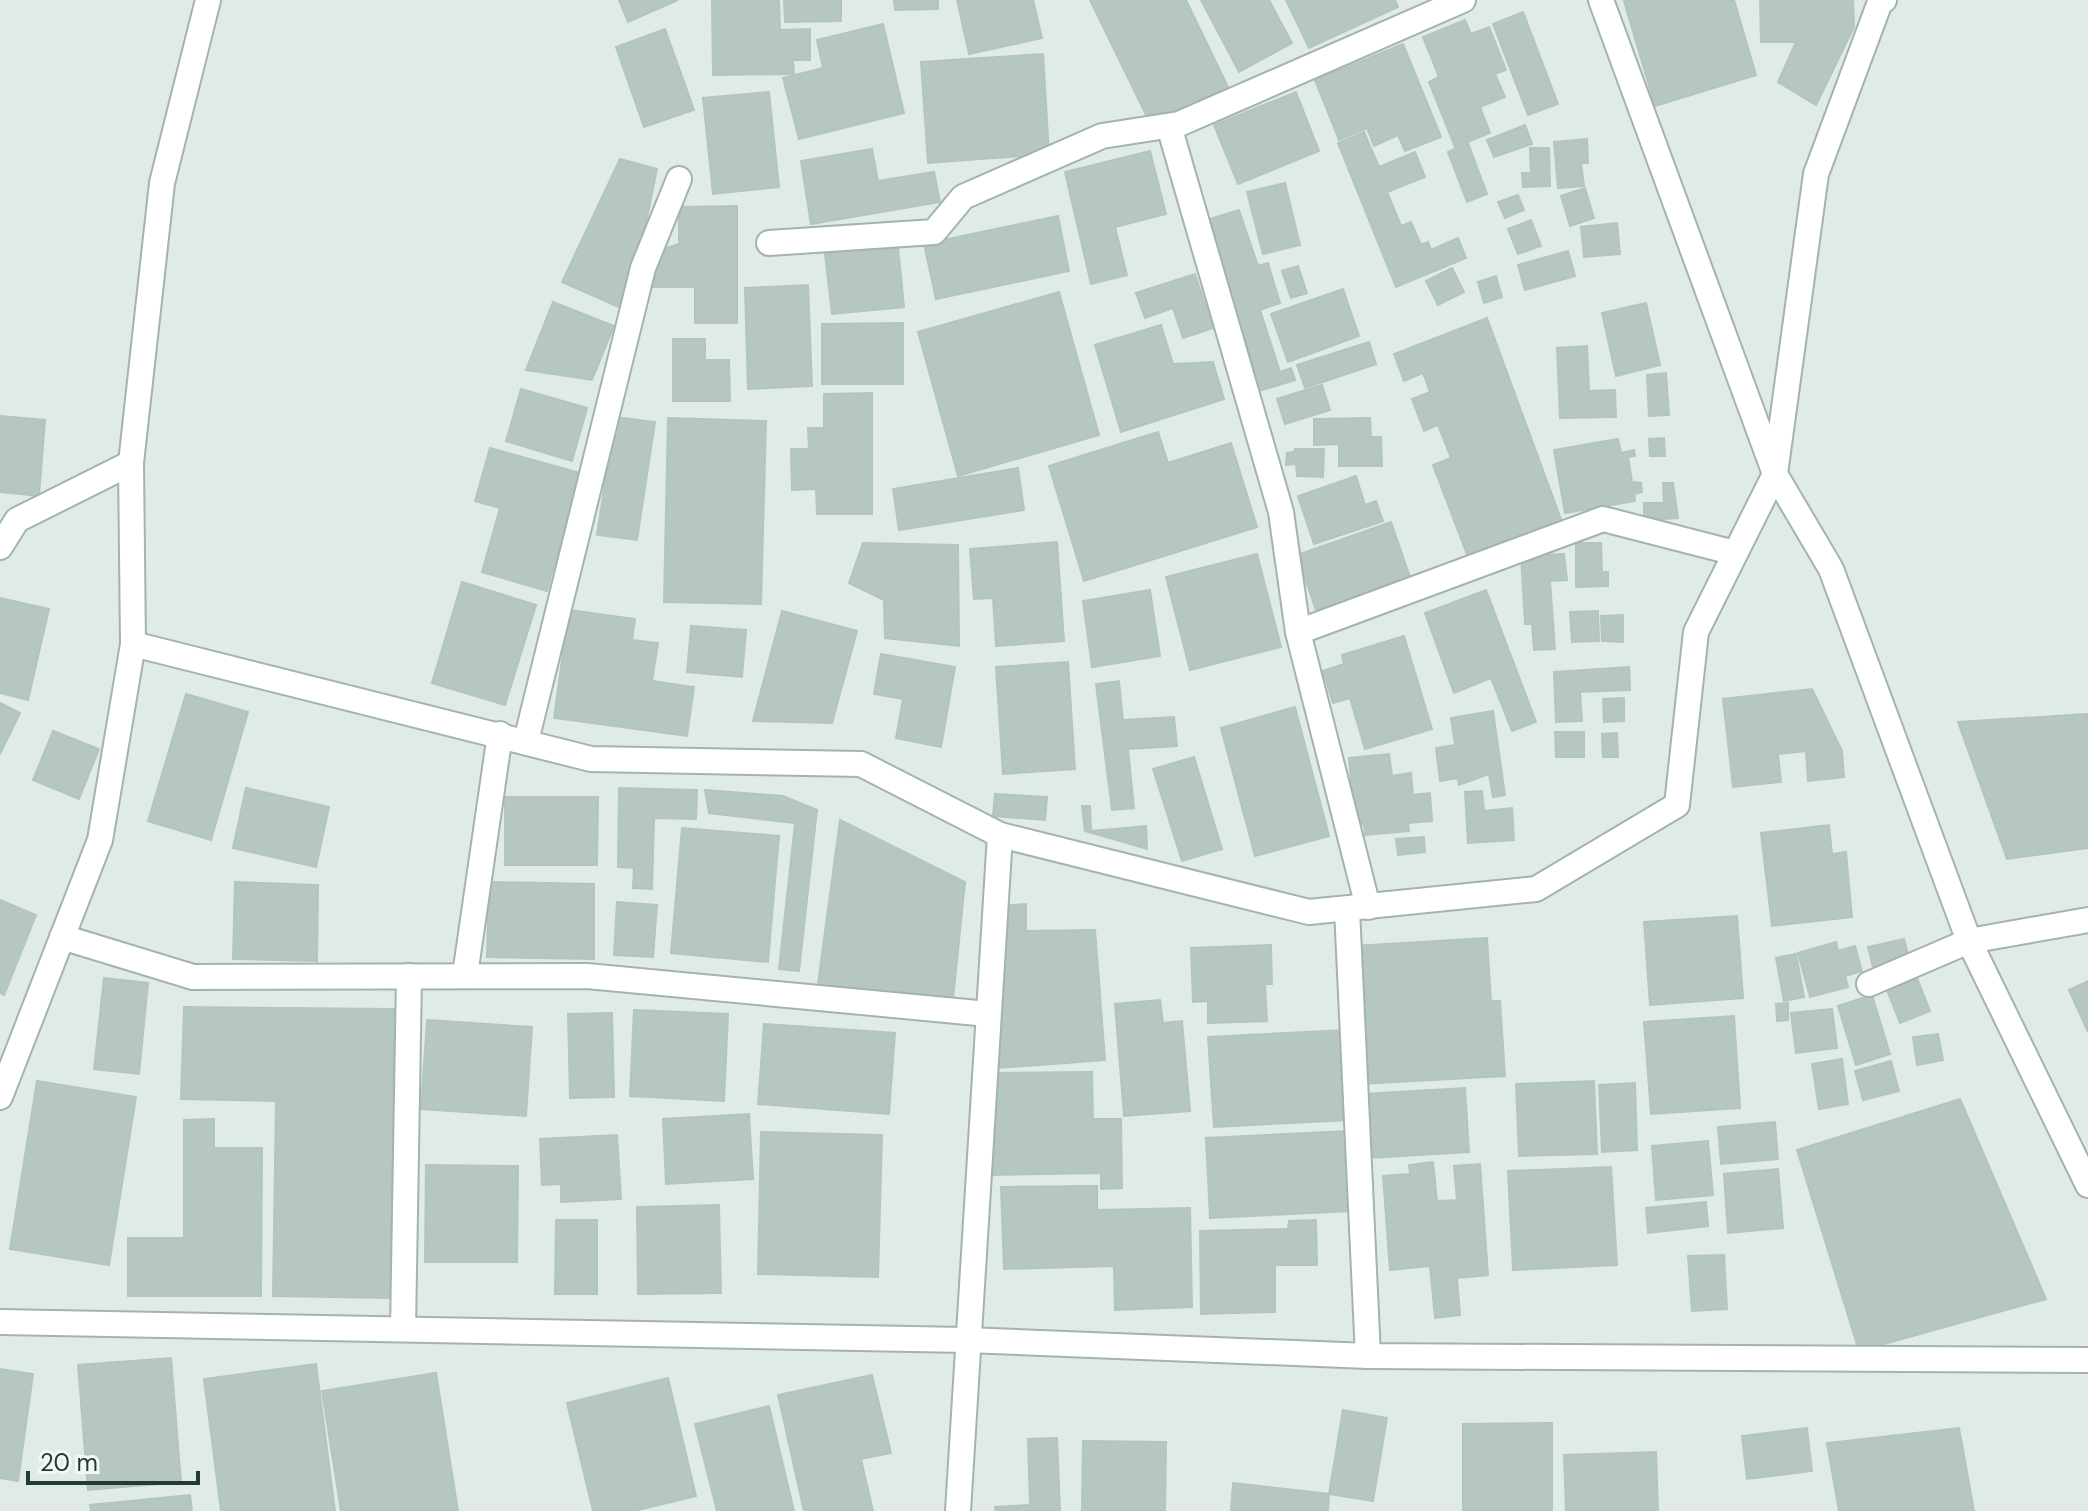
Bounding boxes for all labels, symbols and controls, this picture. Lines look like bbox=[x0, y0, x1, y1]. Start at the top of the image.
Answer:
scale bar bbox=[28, 1435, 198, 1485]
text: 20 m bbox=[40, 1447, 98, 1478]

